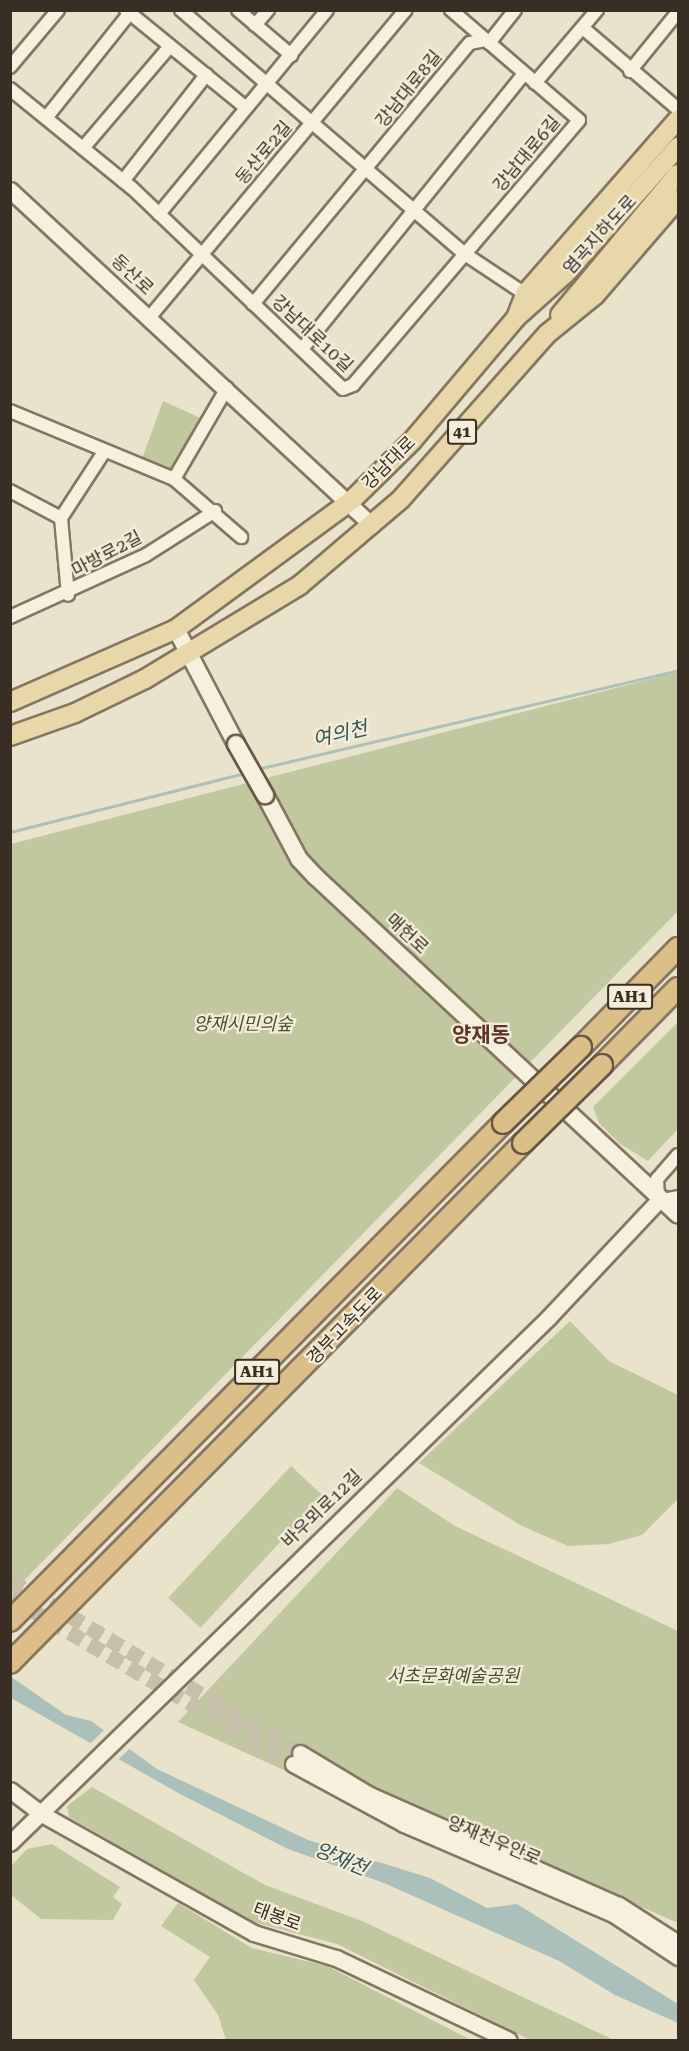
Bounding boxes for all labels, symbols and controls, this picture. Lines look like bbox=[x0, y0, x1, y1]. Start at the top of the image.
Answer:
street label: 강남대로8길 bbox=[371, 46, 447, 132]
street label: 강남대로6길 bbox=[489, 111, 565, 197]
street label: 동산로2길 bbox=[231, 117, 297, 189]
street label: 염곡지하도로 bbox=[559, 191, 641, 279]
street label: 동산로 bbox=[106, 250, 158, 300]
street label: 강남대로10길 bbox=[267, 291, 357, 377]
road number: 41 bbox=[447, 419, 477, 445]
street label: 강남대로 bbox=[358, 432, 420, 494]
street label: 마방로2길 bbox=[68, 527, 146, 581]
water label: 여의천 bbox=[310, 716, 370, 752]
street label: 매헌로 bbox=[381, 909, 433, 959]
road number: AH1 bbox=[606, 984, 654, 1010]
park label: 양재시민의숲 bbox=[193, 1013, 293, 1035]
district label: 양재동 bbox=[452, 1022, 510, 1048]
street label: 경부고속도로 bbox=[303, 1283, 387, 1369]
road number: AH1 bbox=[233, 1359, 281, 1385]
street label: 바우뫼로12길 bbox=[277, 1465, 367, 1553]
park label: 서초문화예술공원 bbox=[387, 1665, 519, 1687]
street label: 양재천우안로 bbox=[444, 1812, 544, 1870]
water label: 양재천 bbox=[311, 1837, 371, 1881]
street label: 태봉로 bbox=[250, 1898, 304, 1936]

